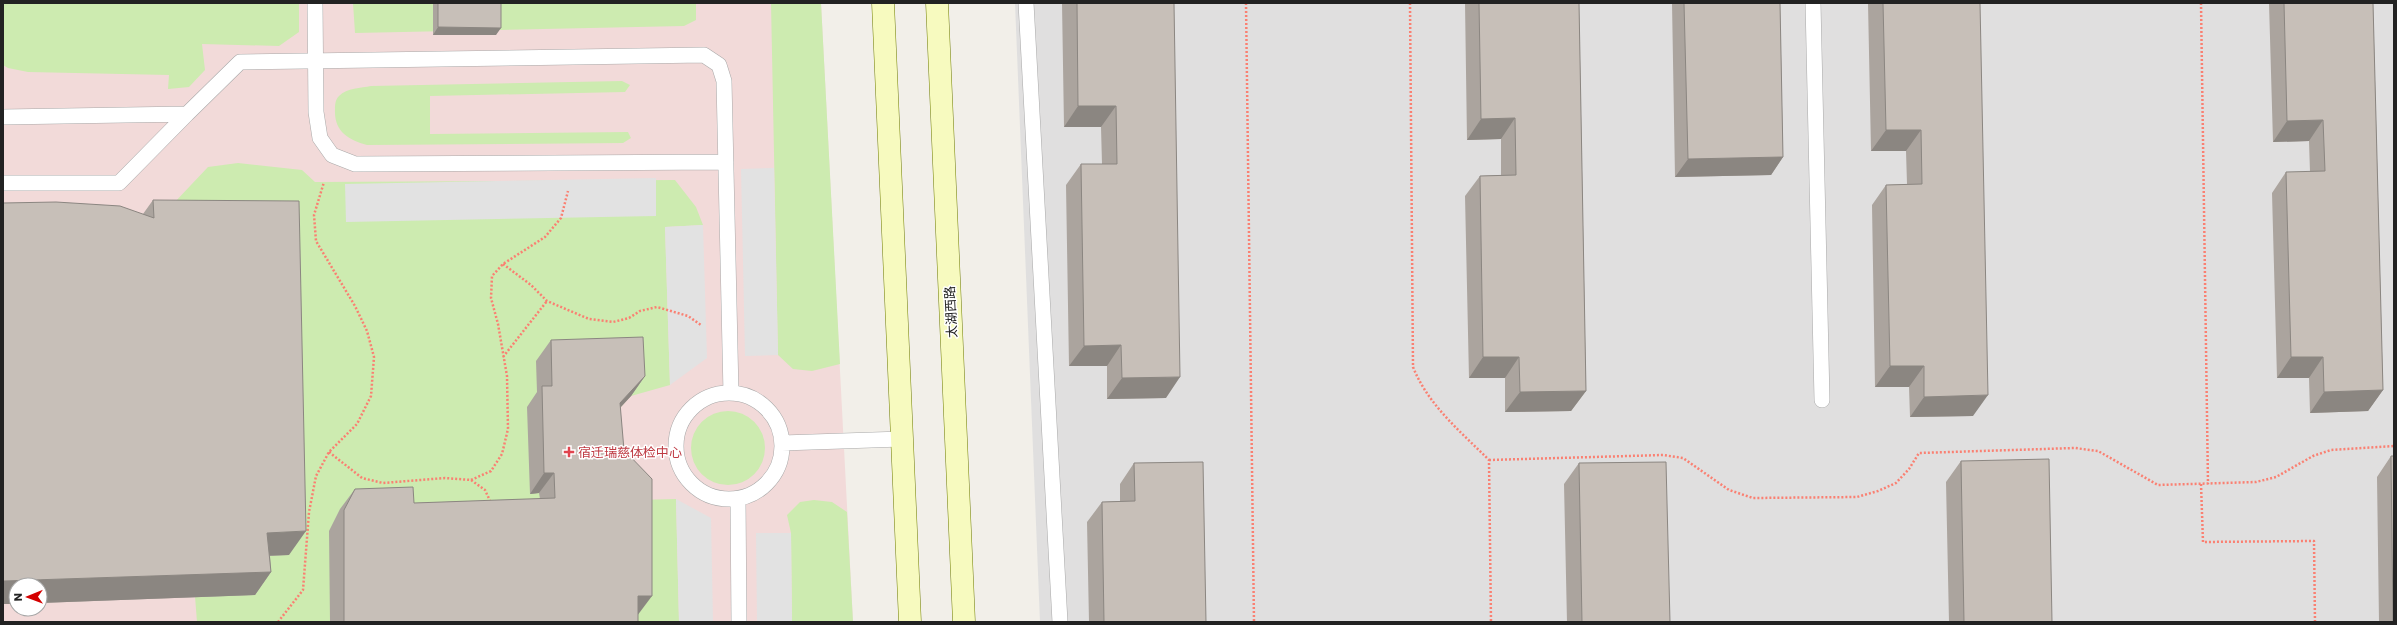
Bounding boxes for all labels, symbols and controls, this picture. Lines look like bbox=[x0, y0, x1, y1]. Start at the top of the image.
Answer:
street label: 太湖西路 bbox=[940, 286, 962, 338]
place label: 宿迁瑞慈体检中心 bbox=[578, 443, 682, 462]
marker: 宿迁瑞慈体检中心 bbox=[563, 446, 575, 458]
north arrow bbox=[8, 577, 48, 617]
text: N bbox=[10, 593, 26, 601]

